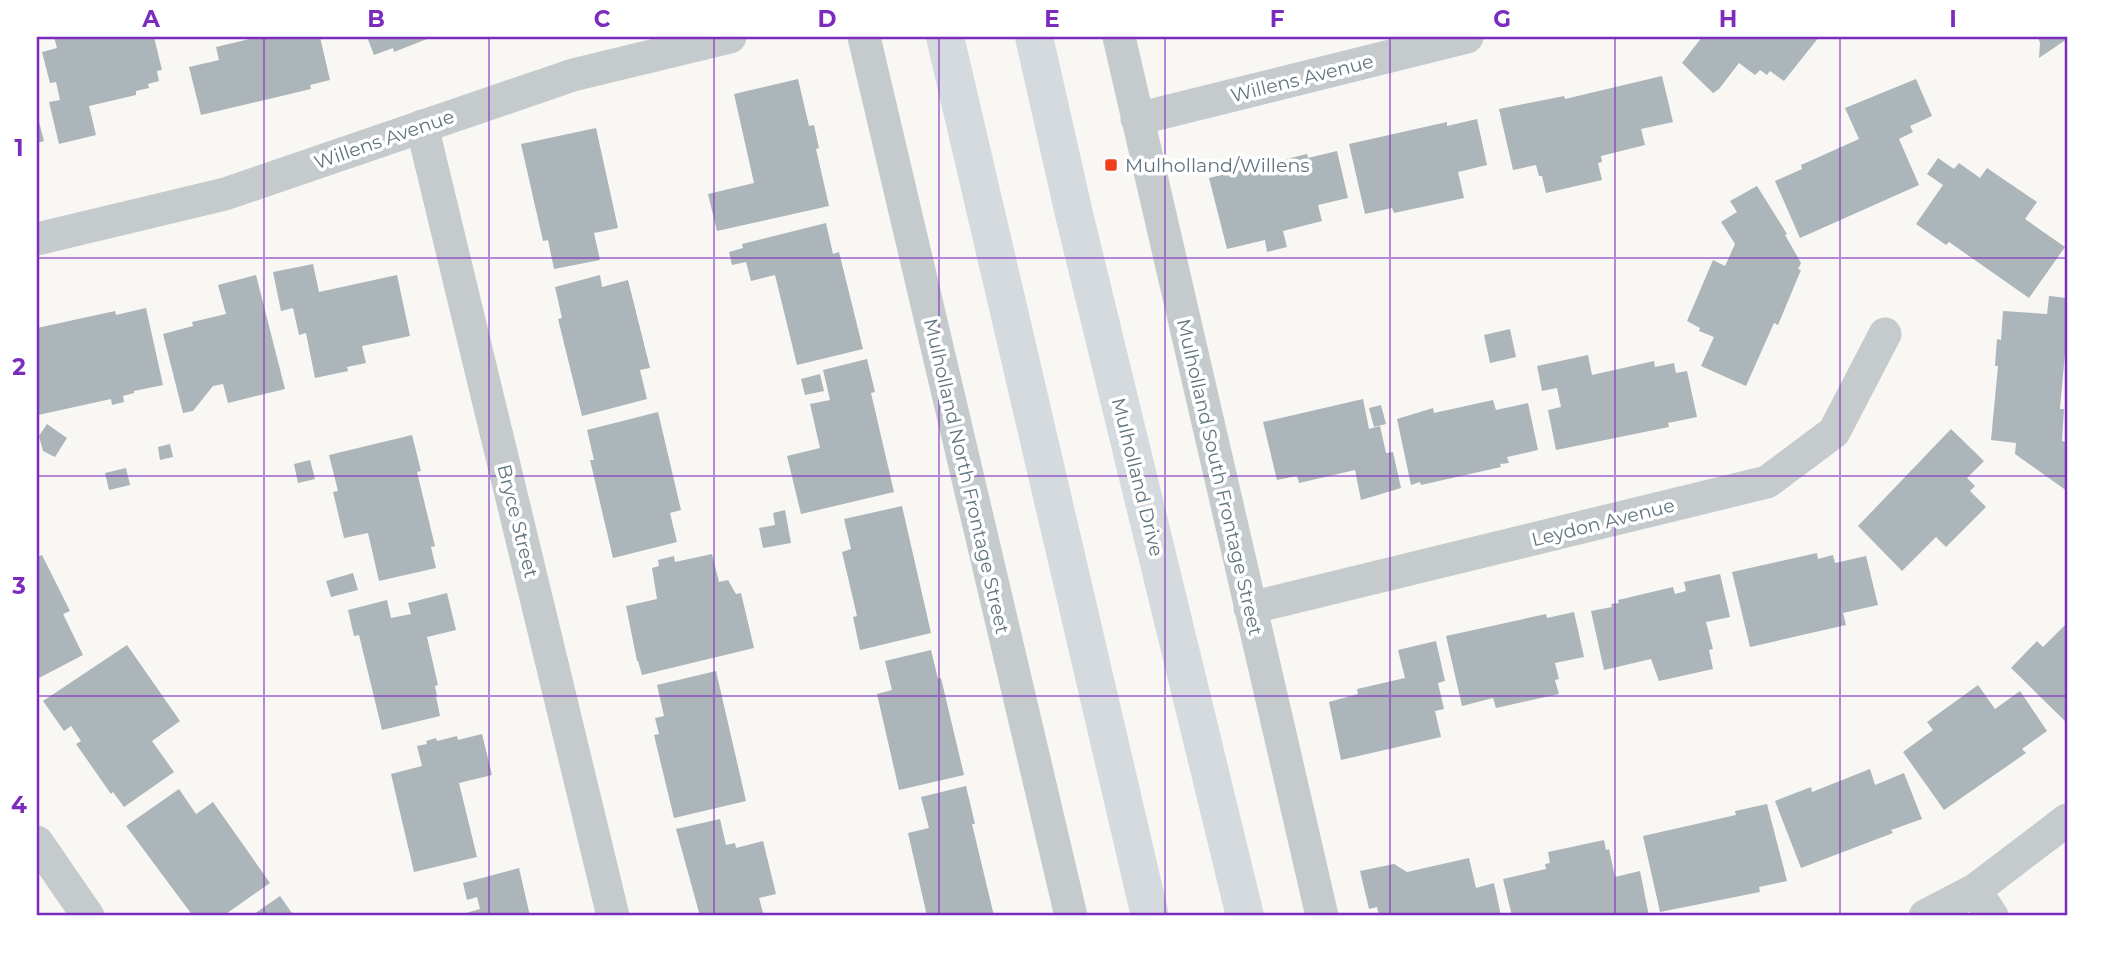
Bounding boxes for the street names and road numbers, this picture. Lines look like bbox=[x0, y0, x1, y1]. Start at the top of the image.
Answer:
street label: Willens Avenue bbox=[1228, 50, 1376, 107]
street label: Willens Avenue bbox=[311, 105, 457, 174]
street label: Mulholland North Frontage Street bbox=[919, 316, 1014, 636]
street label: Mulholland South Frontage Street bbox=[1172, 317, 1267, 638]
street label: Mulholland Drive bbox=[1107, 395, 1168, 559]
street label: Bryce Street bbox=[492, 462, 543, 581]
street label: Leydon Avenue bbox=[1529, 494, 1677, 551]

